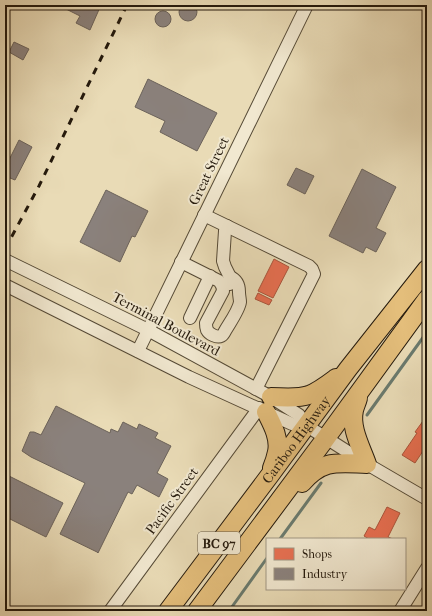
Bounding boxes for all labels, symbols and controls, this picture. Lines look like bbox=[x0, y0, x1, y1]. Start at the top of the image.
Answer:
street label: Great Street bbox=[185, 134, 233, 208]
street label: Terminal Boulevard bbox=[109, 288, 223, 360]
street label: Cariboo Highway bbox=[258, 392, 334, 487]
street label: Pacific Street bbox=[142, 464, 202, 538]
road number: BC 97 bbox=[198, 532, 240, 554]
legend bbox=[266, 538, 406, 590]
text: Shops bbox=[302, 547, 332, 561]
text: Industry bbox=[302, 567, 348, 581]

